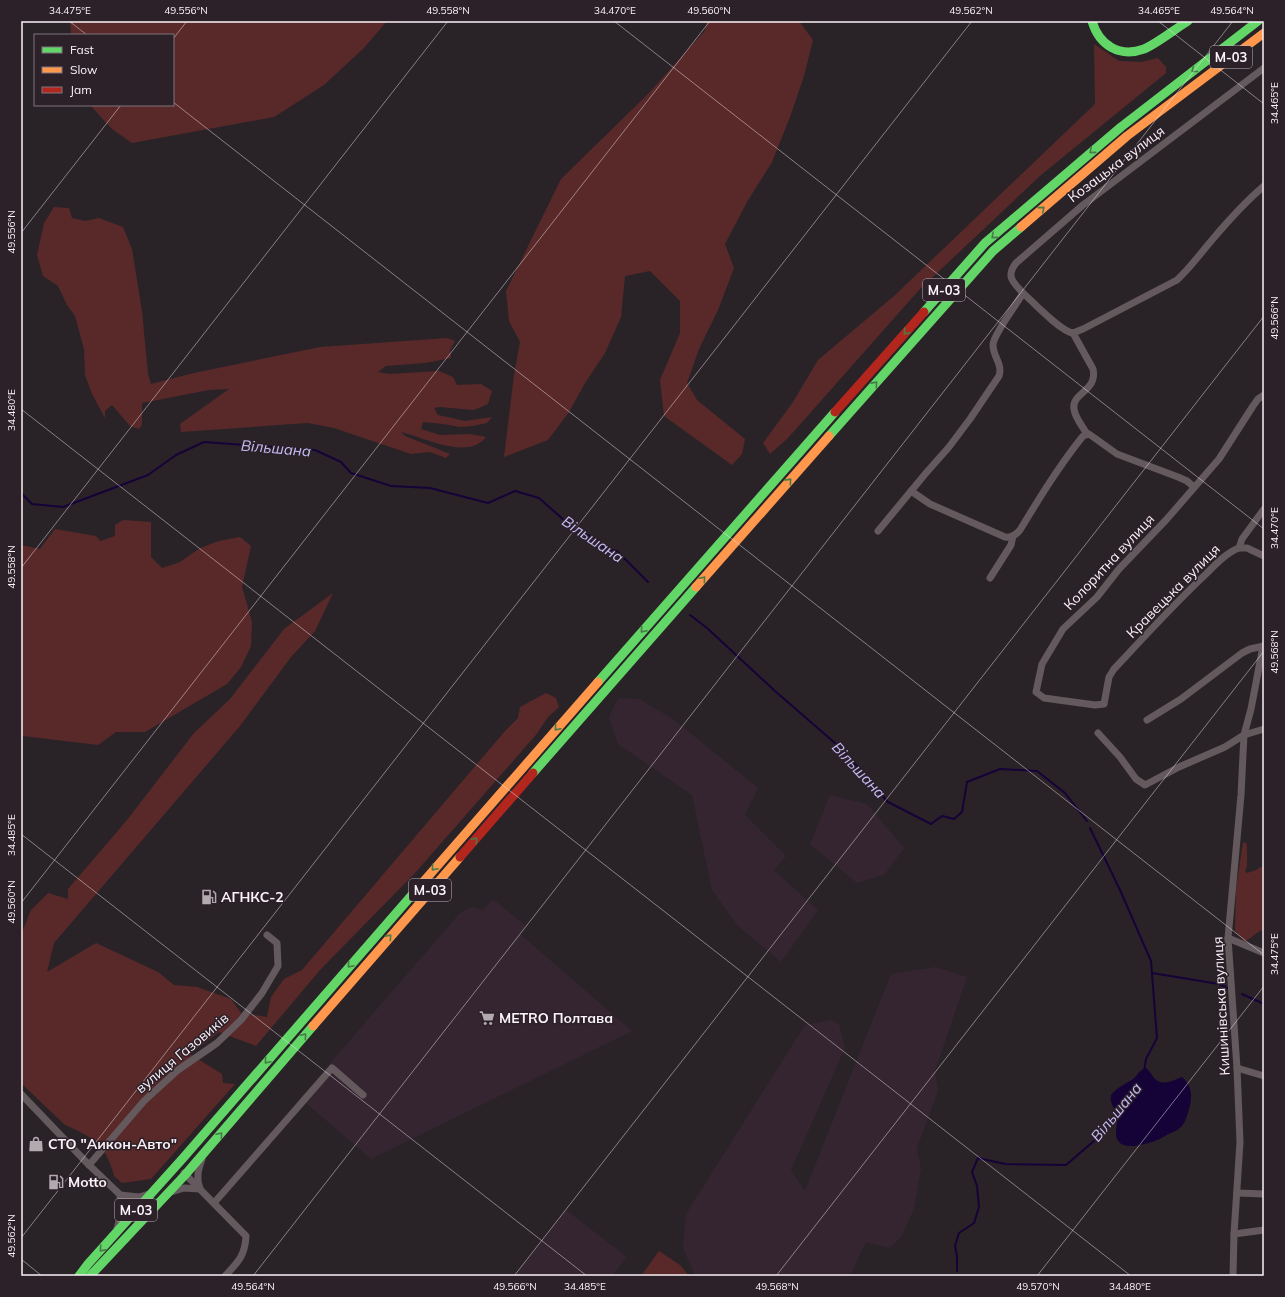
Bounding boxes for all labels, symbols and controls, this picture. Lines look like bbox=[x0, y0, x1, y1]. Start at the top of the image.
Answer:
text: 34.475°E bbox=[49, 4, 91, 17]
text: 49.556°N bbox=[164, 4, 208, 17]
text: 49.558°N bbox=[426, 4, 470, 17]
text: 34.470°E bbox=[594, 4, 636, 17]
text: 49.560°N bbox=[687, 4, 731, 17]
text: 49.562°N bbox=[949, 4, 993, 17]
text: 34.465°E bbox=[1138, 4, 1180, 17]
text: 49.564°N bbox=[1210, 4, 1254, 17]
legend bbox=[34, 34, 174, 106]
text: Fast bbox=[70, 42, 94, 57]
road number: М-03 bbox=[1210, 46, 1252, 68]
text: Slow bbox=[70, 62, 98, 77]
one-way arrow bbox=[1191, 65, 1198, 72]
text: Jam bbox=[70, 82, 92, 97]
text: 34.465°E bbox=[1268, 82, 1281, 124]
street label: Козацька вулиця bbox=[1064, 122, 1168, 206]
one-way arrow bbox=[1090, 146, 1097, 153]
one-way arrow bbox=[1037, 206, 1044, 213]
text: 49.556°N bbox=[5, 210, 18, 254]
one-way arrow bbox=[991, 231, 998, 238]
road number: М-03 bbox=[923, 279, 965, 301]
text: 49.566°N bbox=[1268, 296, 1281, 340]
one-way arrow bbox=[904, 327, 911, 335]
one-way arrow bbox=[870, 381, 877, 388]
text: 34.480°E bbox=[5, 389, 18, 431]
water label: Вільшана bbox=[240, 435, 312, 461]
one-way arrow bbox=[784, 478, 791, 486]
text: 34.470°E bbox=[1268, 507, 1281, 549]
street label: Колоритна вулиця bbox=[1060, 510, 1158, 614]
water label: Вільшана bbox=[558, 511, 628, 567]
street label: Кравецька вулиця bbox=[1122, 540, 1224, 642]
text: 49.558°N bbox=[5, 545, 18, 589]
one-way arrow bbox=[698, 576, 705, 583]
one-way arrow bbox=[641, 626, 648, 633]
text: 49.568°N bbox=[1268, 630, 1281, 674]
one-way arrow bbox=[555, 723, 562, 731]
water label: Вільшана bbox=[828, 738, 890, 802]
text: 34.485°E bbox=[5, 814, 18, 856]
one-way arrow bbox=[470, 837, 477, 844]
one-way arrow bbox=[432, 863, 439, 871]
road number: М-03 bbox=[409, 879, 451, 901]
text: 49.560°N bbox=[5, 880, 18, 924]
fuel station icon: АГНКС-2 bbox=[200, 888, 218, 906]
place label: АГНКС-2 bbox=[221, 888, 284, 906]
text: 34.475°E bbox=[1268, 933, 1281, 975]
one-way arrow bbox=[384, 935, 391, 942]
street label: Кишинівська вулиця bbox=[1208, 936, 1234, 1076]
one-way arrow bbox=[348, 960, 355, 967]
street label: вулиця Газовиків bbox=[132, 1009, 232, 1097]
supermarket icon: METRO Полтава bbox=[478, 1009, 496, 1027]
place label: METRO Полтава bbox=[499, 1009, 613, 1027]
one-way arrow bbox=[300, 1033, 307, 1041]
one-way arrow bbox=[264, 1057, 271, 1064]
water label: Вільшана bbox=[1086, 1079, 1146, 1145]
one-way arrow bbox=[215, 1132, 222, 1140]
shop icon: СТО "Аикон-Авто" bbox=[27, 1135, 45, 1153]
place label: СТО "Аикон-Авто" bbox=[48, 1135, 177, 1153]
fuel station icon: Motto bbox=[47, 1173, 65, 1191]
place label: Motto bbox=[68, 1173, 107, 1191]
road number: М-03 bbox=[115, 1199, 157, 1221]
text: 49.562°N bbox=[5, 1214, 18, 1258]
one-way arrow bbox=[99, 1244, 106, 1251]
text: 49.564°N bbox=[231, 1280, 275, 1293]
text: 49.566°N bbox=[493, 1280, 537, 1293]
text: 34.485°E bbox=[564, 1280, 606, 1293]
text: 49.568°N bbox=[755, 1280, 799, 1293]
text: 49.570°N bbox=[1016, 1280, 1060, 1293]
text: 34.480°E bbox=[1109, 1280, 1151, 1293]

